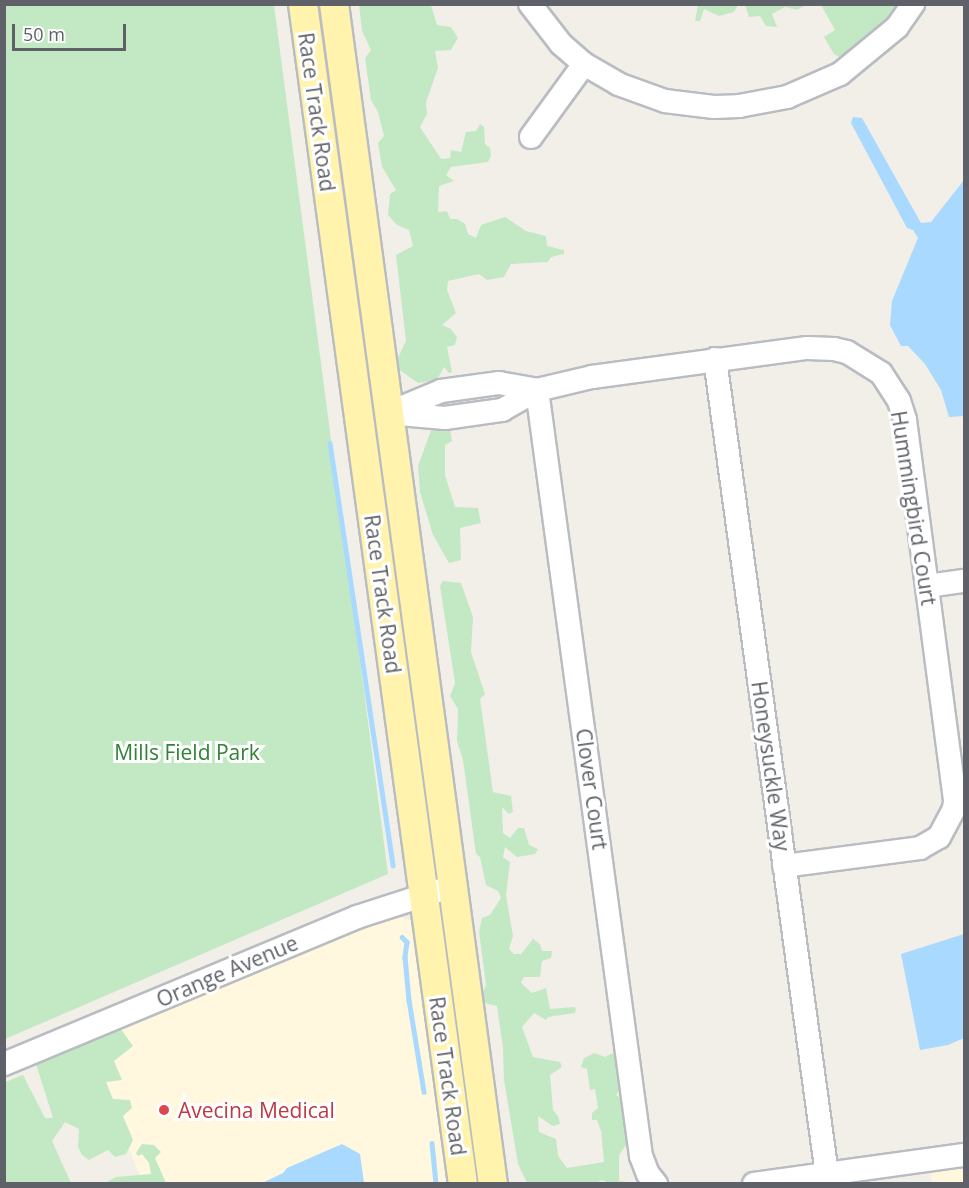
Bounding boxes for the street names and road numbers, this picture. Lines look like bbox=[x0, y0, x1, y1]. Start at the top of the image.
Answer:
street label: Race Track Road bbox=[293, 31, 341, 193]
street label: Hummingbird Court bbox=[886, 409, 942, 607]
street label: Race Track Road bbox=[359, 513, 407, 675]
street label: Honeysuckle Way bbox=[747, 679, 795, 853]
street label: Clover Court bbox=[571, 727, 613, 851]
street label: Orange Avenue bbox=[152, 930, 302, 1012]
street label: Race Track Road bbox=[424, 995, 472, 1157]

